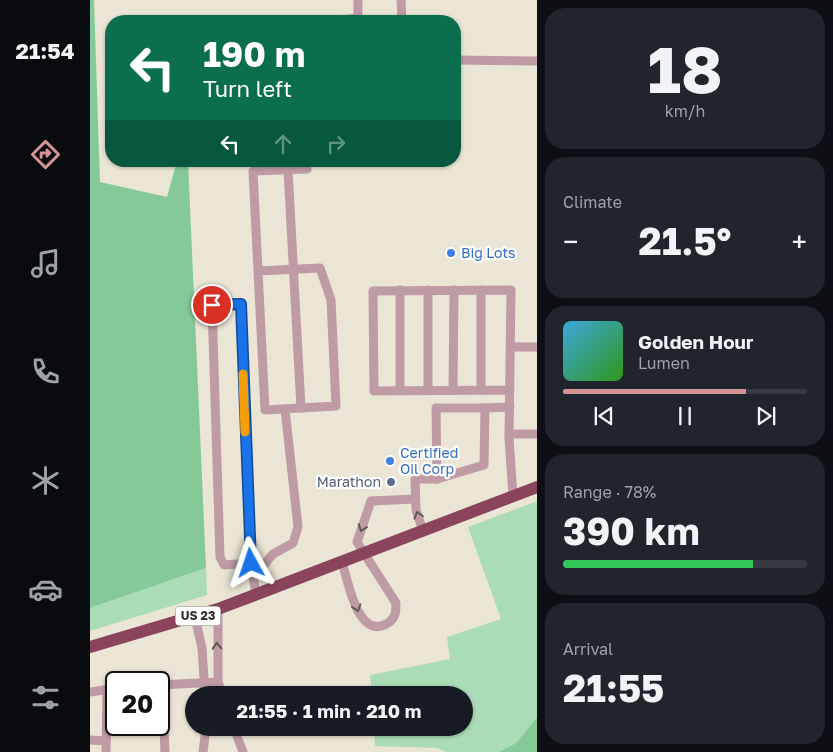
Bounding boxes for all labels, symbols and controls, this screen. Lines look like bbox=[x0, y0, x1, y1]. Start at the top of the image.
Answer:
text: 18 bbox=[647, 29, 723, 107]
text: 190 m bbox=[203, 33, 305, 75]
icon: left bbox=[120, 35, 185, 100]
text: 21:54 bbox=[16, 37, 74, 64]
text: Turn left bbox=[203, 75, 292, 102]
text: km/h bbox=[665, 101, 705, 121]
icon: left bbox=[216, 130, 244, 158]
icon: ahead bbox=[269, 130, 297, 158]
icon: right bbox=[322, 130, 350, 158]
icon: directions bbox=[28, 137, 63, 172]
text: Climate bbox=[563, 192, 622, 212]
text: 21.5° bbox=[639, 218, 731, 263]
text: − bbox=[563, 225, 578, 258]
text: + bbox=[792, 225, 807, 258]
place label: Big Lots bbox=[461, 244, 516, 261]
icon: music bbox=[28, 246, 63, 281]
marker: Big Lots bbox=[445, 247, 457, 259]
pin bbox=[191, 284, 233, 326]
icon: arrive bbox=[198, 291, 226, 319]
text: Golden Hour bbox=[638, 330, 753, 353]
text: Lumen bbox=[638, 353, 690, 373]
icon: phone bbox=[28, 354, 63, 389]
icon: previous bbox=[590, 402, 618, 430]
icon: pause bbox=[671, 402, 699, 430]
icon: next bbox=[752, 402, 780, 430]
place label: Certified Oil Corp bbox=[400, 444, 458, 477]
marker: Certified Oil Corp bbox=[384, 455, 396, 467]
icon: climate bbox=[28, 463, 63, 498]
place label: Marathon bbox=[317, 473, 381, 490]
marker: Marathon bbox=[385, 476, 397, 488]
text: Range · 78% bbox=[563, 482, 656, 502]
text: 390 km bbox=[563, 508, 700, 553]
one-way arrow bbox=[414, 511, 424, 520]
one-way arrow bbox=[358, 523, 368, 532]
position arrow bbox=[224, 536, 276, 588]
icon: car bbox=[28, 572, 63, 607]
one-way arrow bbox=[351, 604, 361, 612]
road number: US 23 bbox=[176, 606, 220, 626]
text: Arrival bbox=[563, 639, 613, 659]
one-way arrow bbox=[211, 642, 222, 650]
text: 21:55 bbox=[563, 665, 664, 710]
speed limit sign: 20 bbox=[105, 671, 170, 736]
icon: filters bbox=[28, 680, 63, 715]
text: 21:55 · 1 min · 210 m bbox=[237, 699, 421, 722]

